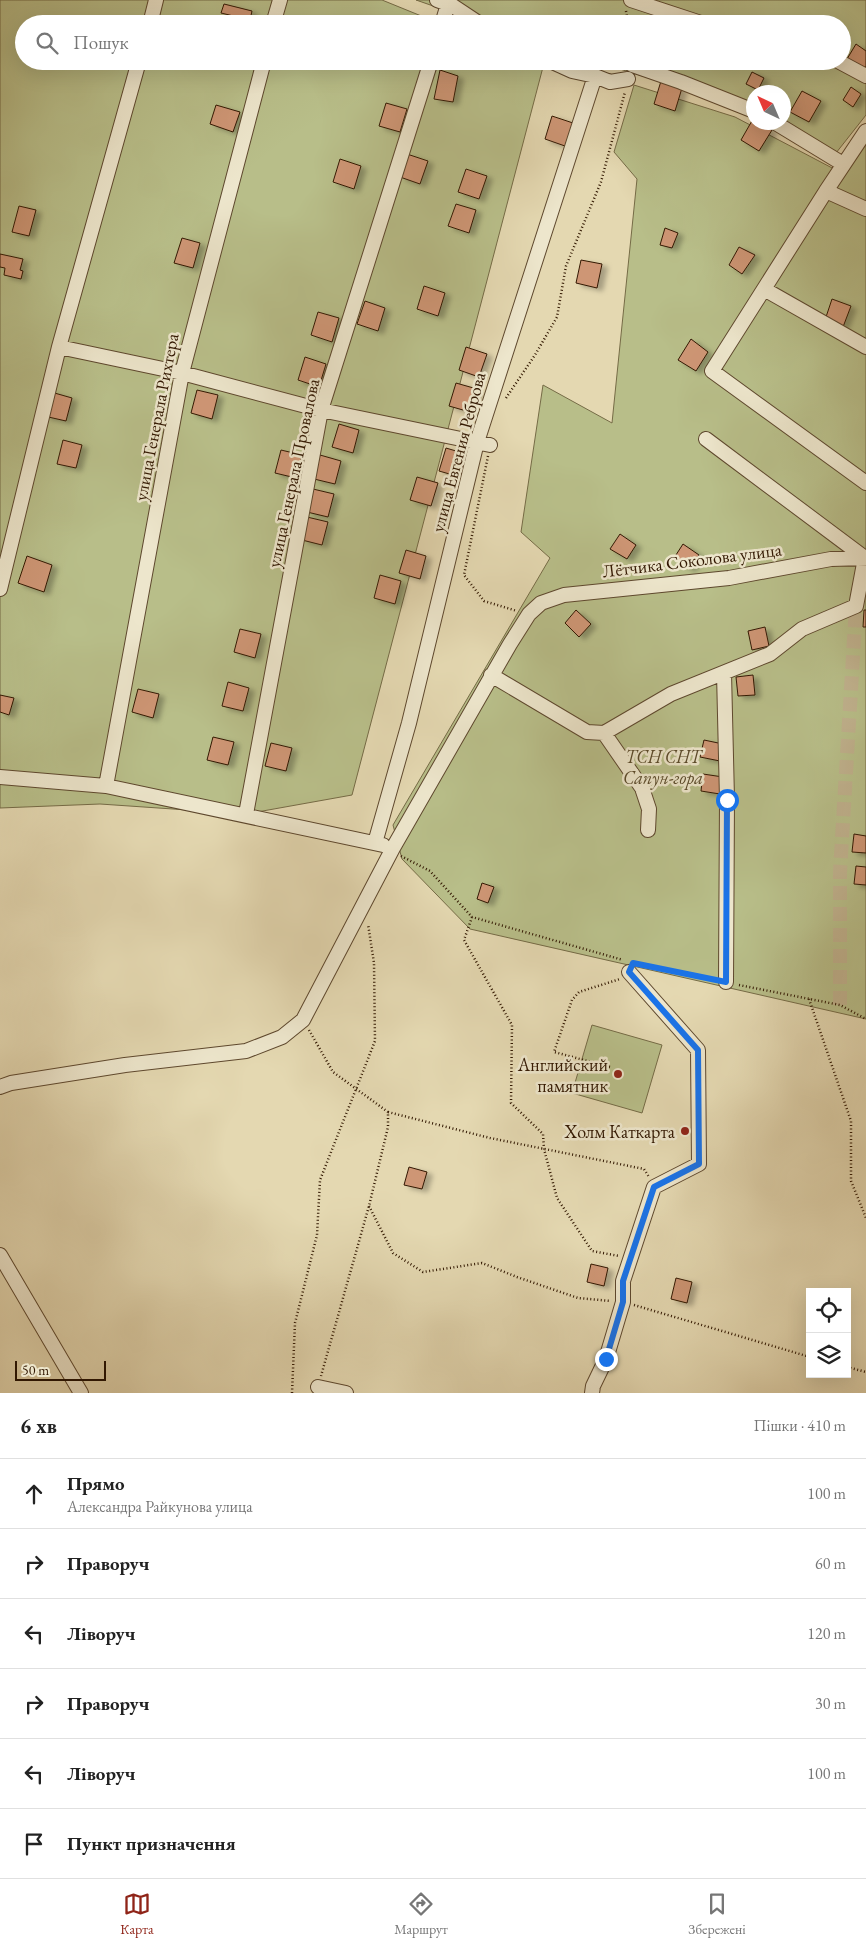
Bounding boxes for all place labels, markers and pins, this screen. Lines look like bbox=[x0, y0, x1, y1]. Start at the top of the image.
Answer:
place label: Английский памятник bbox=[517, 1053, 608, 1097]
marker: Английский памятник bbox=[612, 1068, 624, 1080]
place label: Холм Каткарта bbox=[563, 1120, 676, 1143]
marker: Холм Каткарта bbox=[679, 1125, 691, 1137]

